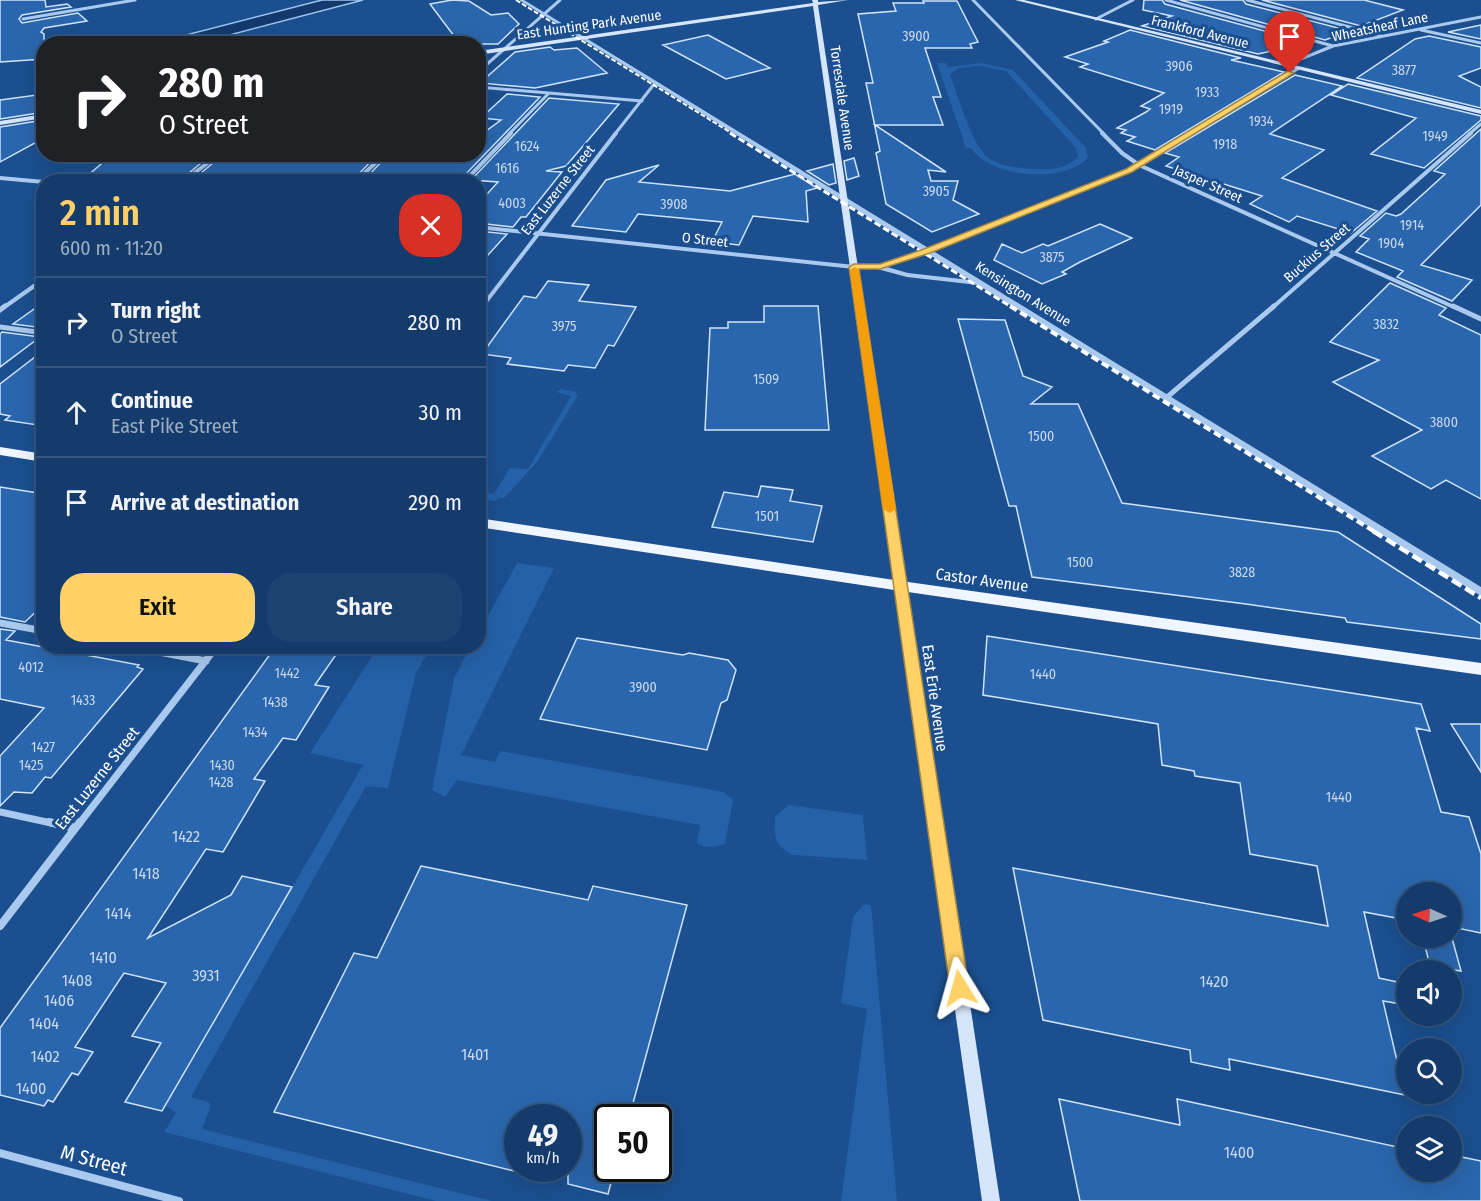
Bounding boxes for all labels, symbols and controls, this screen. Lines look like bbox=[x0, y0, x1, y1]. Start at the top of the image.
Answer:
street label: East Hunting Park Avenue bbox=[516, 6, 662, 44]
street label: Wheatsheaf Lane bbox=[1330, 8, 1430, 45]
pin bbox=[1264, 11, 1315, 73]
street label: Frankford Avenue bbox=[1150, 12, 1251, 52]
icon: arrive bbox=[1273, 20, 1306, 53]
house number: 3900 bbox=[902, 28, 930, 45]
street label: Torresdale Avenue bbox=[826, 45, 858, 151]
text: 280 m bbox=[159, 58, 264, 108]
house number: 3906 bbox=[1165, 58, 1193, 75]
icon: right bbox=[60, 60, 138, 138]
house number: 3877 bbox=[1392, 62, 1417, 79]
house number: 1933 bbox=[1195, 84, 1219, 101]
house number: 1919 bbox=[1159, 101, 1183, 118]
text: O Street bbox=[159, 109, 249, 141]
house number: 1934 bbox=[1248, 113, 1274, 130]
house number: 1949 bbox=[1422, 128, 1448, 145]
house number: 1918 bbox=[1213, 136, 1237, 153]
house number: 1624 bbox=[515, 138, 540, 155]
street label: East Luzerne Street bbox=[518, 141, 599, 238]
house number: 1616 bbox=[495, 160, 519, 177]
street label: Jasper Street bbox=[1171, 161, 1245, 207]
house number: 3905 bbox=[923, 183, 949, 200]
text: 2 min bbox=[60, 191, 140, 235]
button: close bbox=[399, 194, 462, 257]
house number: 4003 bbox=[498, 195, 526, 212]
house number: 3908 bbox=[660, 196, 688, 213]
house number: 1914 bbox=[1400, 217, 1424, 234]
street label: Buckius Street bbox=[1280, 219, 1354, 286]
street label: O Street bbox=[681, 229, 729, 251]
house number: 1904 bbox=[1378, 235, 1404, 252]
text: 600 m · 11:20 bbox=[60, 236, 163, 260]
house number: 3875 bbox=[1039, 249, 1065, 266]
street label: Kensington Avenue bbox=[972, 258, 1074, 330]
text: Turn right bbox=[111, 297, 200, 324]
icon: right bbox=[60, 306, 93, 339]
text: 280 m bbox=[408, 309, 462, 336]
house number: 3832 bbox=[1373, 316, 1399, 333]
house number: 3975 bbox=[552, 318, 576, 335]
text: O Street bbox=[111, 324, 177, 348]
house number: 1509 bbox=[753, 371, 779, 388]
text: Continue bbox=[111, 387, 193, 414]
icon: ahead bbox=[60, 396, 93, 429]
text: 30 m bbox=[419, 399, 462, 426]
text: East Pike Street bbox=[111, 414, 238, 438]
house number: 3800 bbox=[1430, 414, 1458, 431]
house number: 1500 bbox=[1028, 428, 1054, 445]
icon: arrive bbox=[60, 486, 93, 519]
text: Arrive at destination bbox=[111, 489, 299, 516]
text: 290 m bbox=[408, 489, 462, 516]
house number: 1501 bbox=[755, 508, 779, 525]
house number: 1500 bbox=[1067, 554, 1093, 571]
street label: Castor Avenue bbox=[934, 564, 1030, 596]
house number: 3828 bbox=[1229, 564, 1255, 581]
button: Exit bbox=[60, 573, 255, 642]
button: Share bbox=[267, 573, 462, 642]
street label: East Erie Avenue bbox=[918, 643, 952, 753]
house number: 4012 bbox=[18, 659, 44, 676]
house number: 1442 bbox=[274, 665, 300, 682]
house number: 1440 bbox=[1030, 666, 1056, 683]
house number: 3900 bbox=[629, 679, 657, 696]
house number: 1433 bbox=[71, 692, 95, 709]
house number: 1438 bbox=[262, 694, 288, 711]
street label: East Luzerne Street bbox=[51, 722, 144, 833]
house number: 1434 bbox=[242, 724, 268, 741]
house number: 1427 bbox=[31, 739, 55, 756]
house number: 1425 bbox=[19, 757, 43, 774]
house number: 1430 bbox=[209, 757, 235, 774]
house number: 1428 bbox=[208, 774, 234, 791]
house number: 1440 bbox=[1326, 789, 1352, 806]
house number: 1422 bbox=[172, 827, 200, 846]
house number: 1418 bbox=[132, 864, 160, 883]
north arrow bbox=[1396, 882, 1462, 948]
map controls bbox=[1396, 882, 1462, 1182]
house number: 1414 bbox=[104, 904, 132, 923]
house number: 1410 bbox=[89, 948, 117, 967]
position arrow bbox=[928, 956, 992, 1020]
button: sound bbox=[1396, 960, 1462, 1026]
house number: 3931 bbox=[192, 966, 220, 985]
house number: 1408 bbox=[62, 971, 92, 990]
house number: 1420 bbox=[1199, 972, 1229, 991]
house number: 1406 bbox=[44, 991, 74, 1010]
house number: 1404 bbox=[29, 1014, 59, 1033]
button: search bbox=[1396, 1038, 1462, 1104]
house number: 1401 bbox=[461, 1045, 489, 1064]
house number: 1402 bbox=[30, 1047, 60, 1066]
house number: 1400 bbox=[16, 1079, 46, 1098]
speed limit sign: 50 bbox=[594, 1104, 672, 1182]
button: layers bbox=[1396, 1116, 1462, 1182]
text: 49 bbox=[528, 1118, 558, 1154]
street label: M Street bbox=[58, 1140, 130, 1181]
house number: 1400 bbox=[1224, 1143, 1254, 1162]
text: km/h bbox=[526, 1149, 560, 1167]

